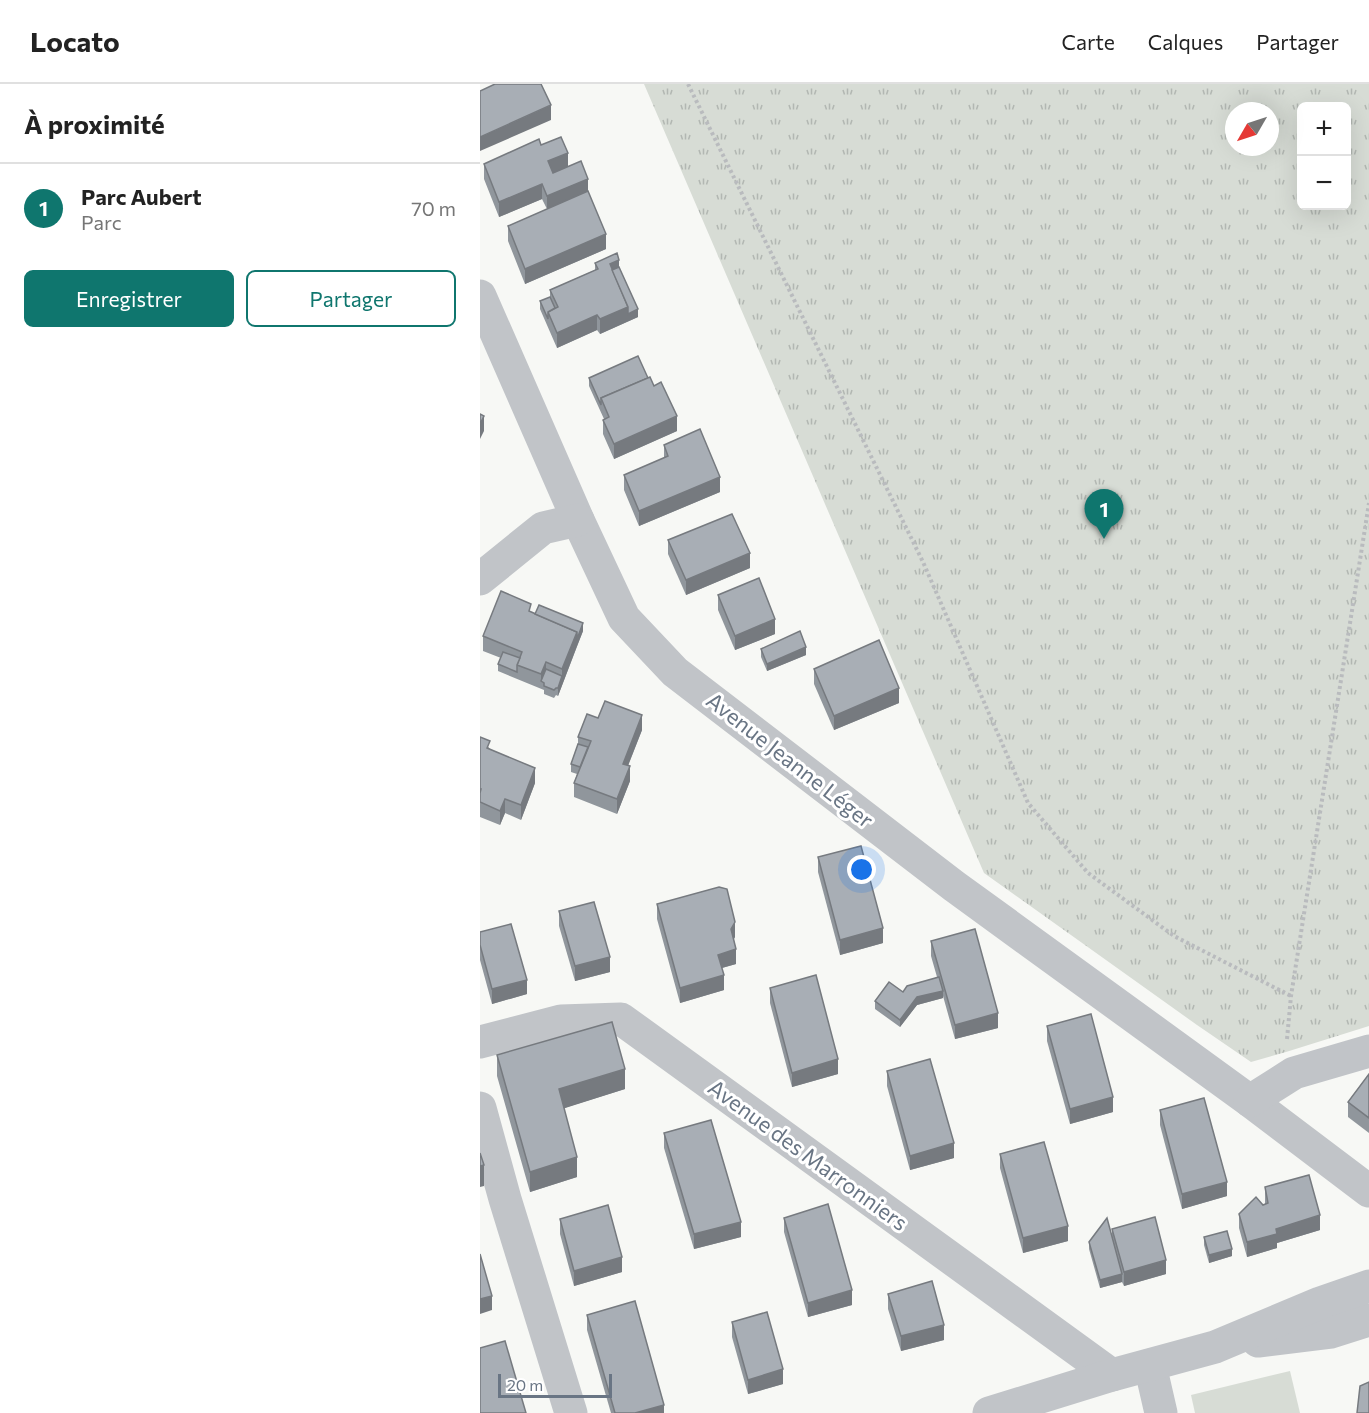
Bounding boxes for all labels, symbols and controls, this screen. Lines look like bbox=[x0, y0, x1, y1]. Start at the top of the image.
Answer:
text: Locato bbox=[30, 24, 120, 58]
text: Carte bbox=[1062, 29, 1115, 54]
text: Calques bbox=[1148, 29, 1223, 54]
text: Partager bbox=[1256, 29, 1339, 54]
north arrow bbox=[1225, 102, 1279, 156]
map controls bbox=[1297, 102, 1351, 210]
button: + bbox=[1297, 102, 1351, 156]
text: À proximité bbox=[24, 108, 165, 139]
button: − bbox=[1297, 156, 1351, 210]
text: Parc Aubert bbox=[81, 183, 202, 210]
text: 1 bbox=[39, 196, 48, 220]
text: 70 m bbox=[411, 196, 456, 220]
text: Parc bbox=[81, 210, 122, 234]
button: Enregistrer bbox=[24, 270, 234, 327]
button: Partager bbox=[246, 270, 456, 327]
pin: 1 bbox=[1084, 490, 1124, 539]
street label: Avenue Jeanne Léger bbox=[701, 686, 879, 833]
your location bbox=[847, 855, 876, 884]
street label: Avenue des Marronniers bbox=[703, 1073, 913, 1236]
scale bar bbox=[498, 1371, 612, 1398]
text: 20 m bbox=[507, 1375, 543, 1394]

